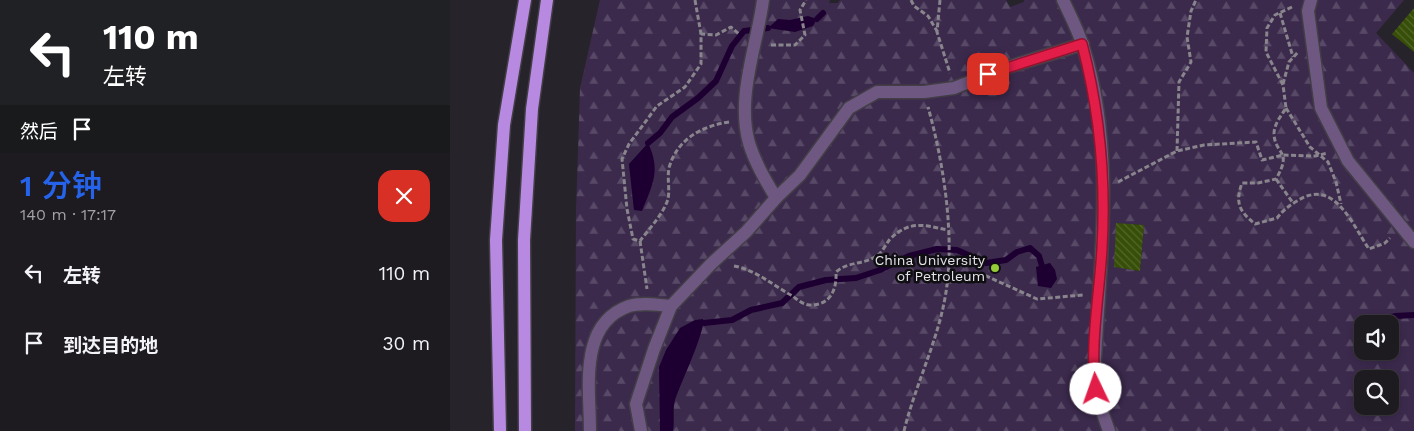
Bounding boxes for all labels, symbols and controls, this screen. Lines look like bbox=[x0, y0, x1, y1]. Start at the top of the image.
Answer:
text: 110 m bbox=[103, 16, 199, 58]
icon: left bbox=[20, 20, 85, 85]
pin bbox=[967, 53, 1009, 95]
icon: arrive bbox=[974, 60, 1002, 88]
text: 左转 bbox=[103, 64, 147, 89]
icon: arrive bbox=[68, 115, 96, 143]
text: 然后 bbox=[20, 120, 58, 143]
text: 1 分钟 bbox=[20, 168, 102, 203]
button: close bbox=[378, 170, 430, 222]
text: 140 m · 17:17 bbox=[20, 205, 116, 224]
place label: China University of Petroleum bbox=[875, 252, 986, 284]
icon: left bbox=[20, 259, 48, 287]
text: 110 m bbox=[379, 262, 430, 285]
marker: China University of Petroleum bbox=[989, 262, 1001, 274]
text: 左转 bbox=[63, 264, 101, 287]
map controls bbox=[1354, 315, 1399, 415]
button: sound bbox=[1354, 315, 1399, 360]
icon: arrive bbox=[20, 329, 48, 357]
text: 30 m bbox=[383, 332, 430, 355]
text: 到达目的地 bbox=[63, 334, 158, 357]
position arrow bbox=[1069, 362, 1121, 414]
button: search bbox=[1354, 370, 1399, 415]

